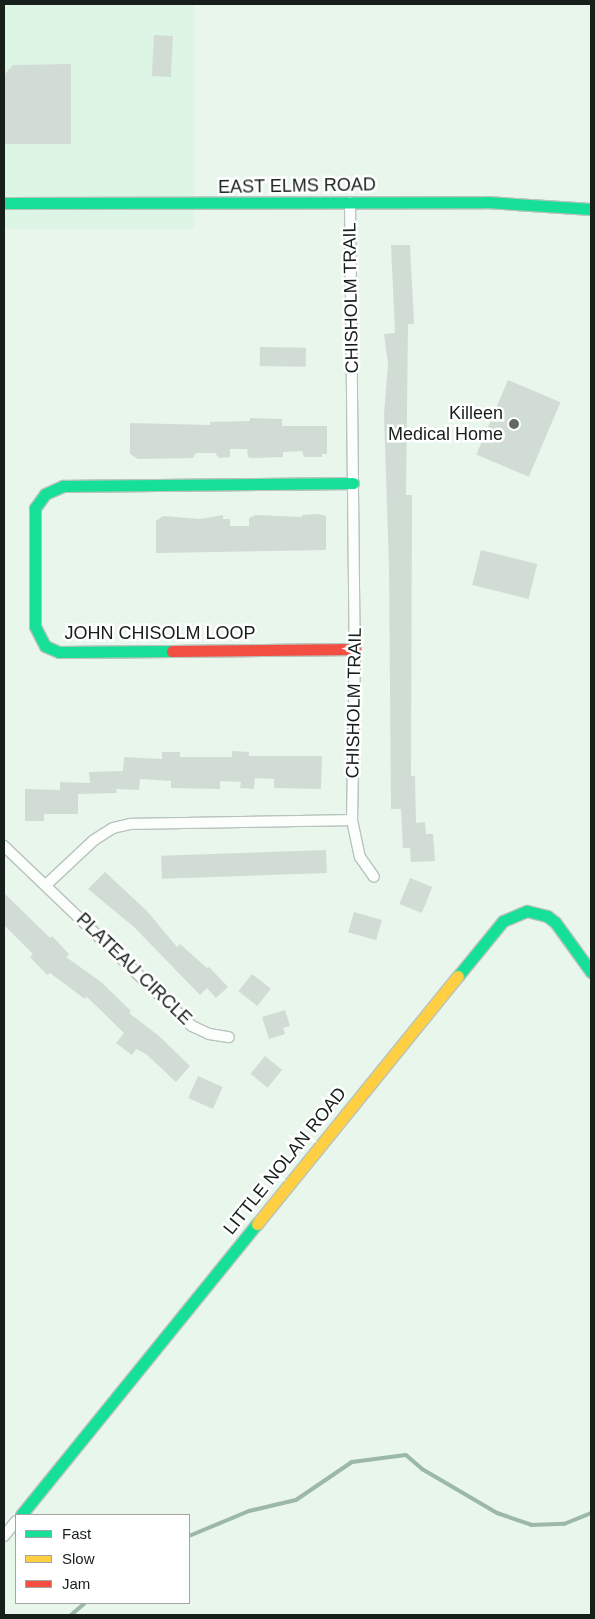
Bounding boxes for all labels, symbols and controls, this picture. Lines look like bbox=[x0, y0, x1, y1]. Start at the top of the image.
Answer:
street label: EAST ELMS ROAD bbox=[218, 174, 376, 198]
street label: CHISHOLM TRAIL bbox=[339, 222, 363, 374]
place label: Killeen Medical Home bbox=[388, 403, 503, 446]
marker: Killeen Medical Home bbox=[507, 417, 521, 431]
street label: JOHN CHISOLM LOOP bbox=[64, 622, 256, 644]
street label: CHISHOLM TRAIL bbox=[342, 627, 366, 779]
street label: PLATEAU CIRCLE bbox=[72, 909, 196, 1029]
street label: LITTLE NOLAN ROAD bbox=[219, 1083, 351, 1239]
legend bbox=[15, 1514, 190, 1604]
text: Fast bbox=[62, 1525, 91, 1542]
text: Slow bbox=[62, 1550, 95, 1567]
text: Jam bbox=[62, 1575, 90, 1592]

